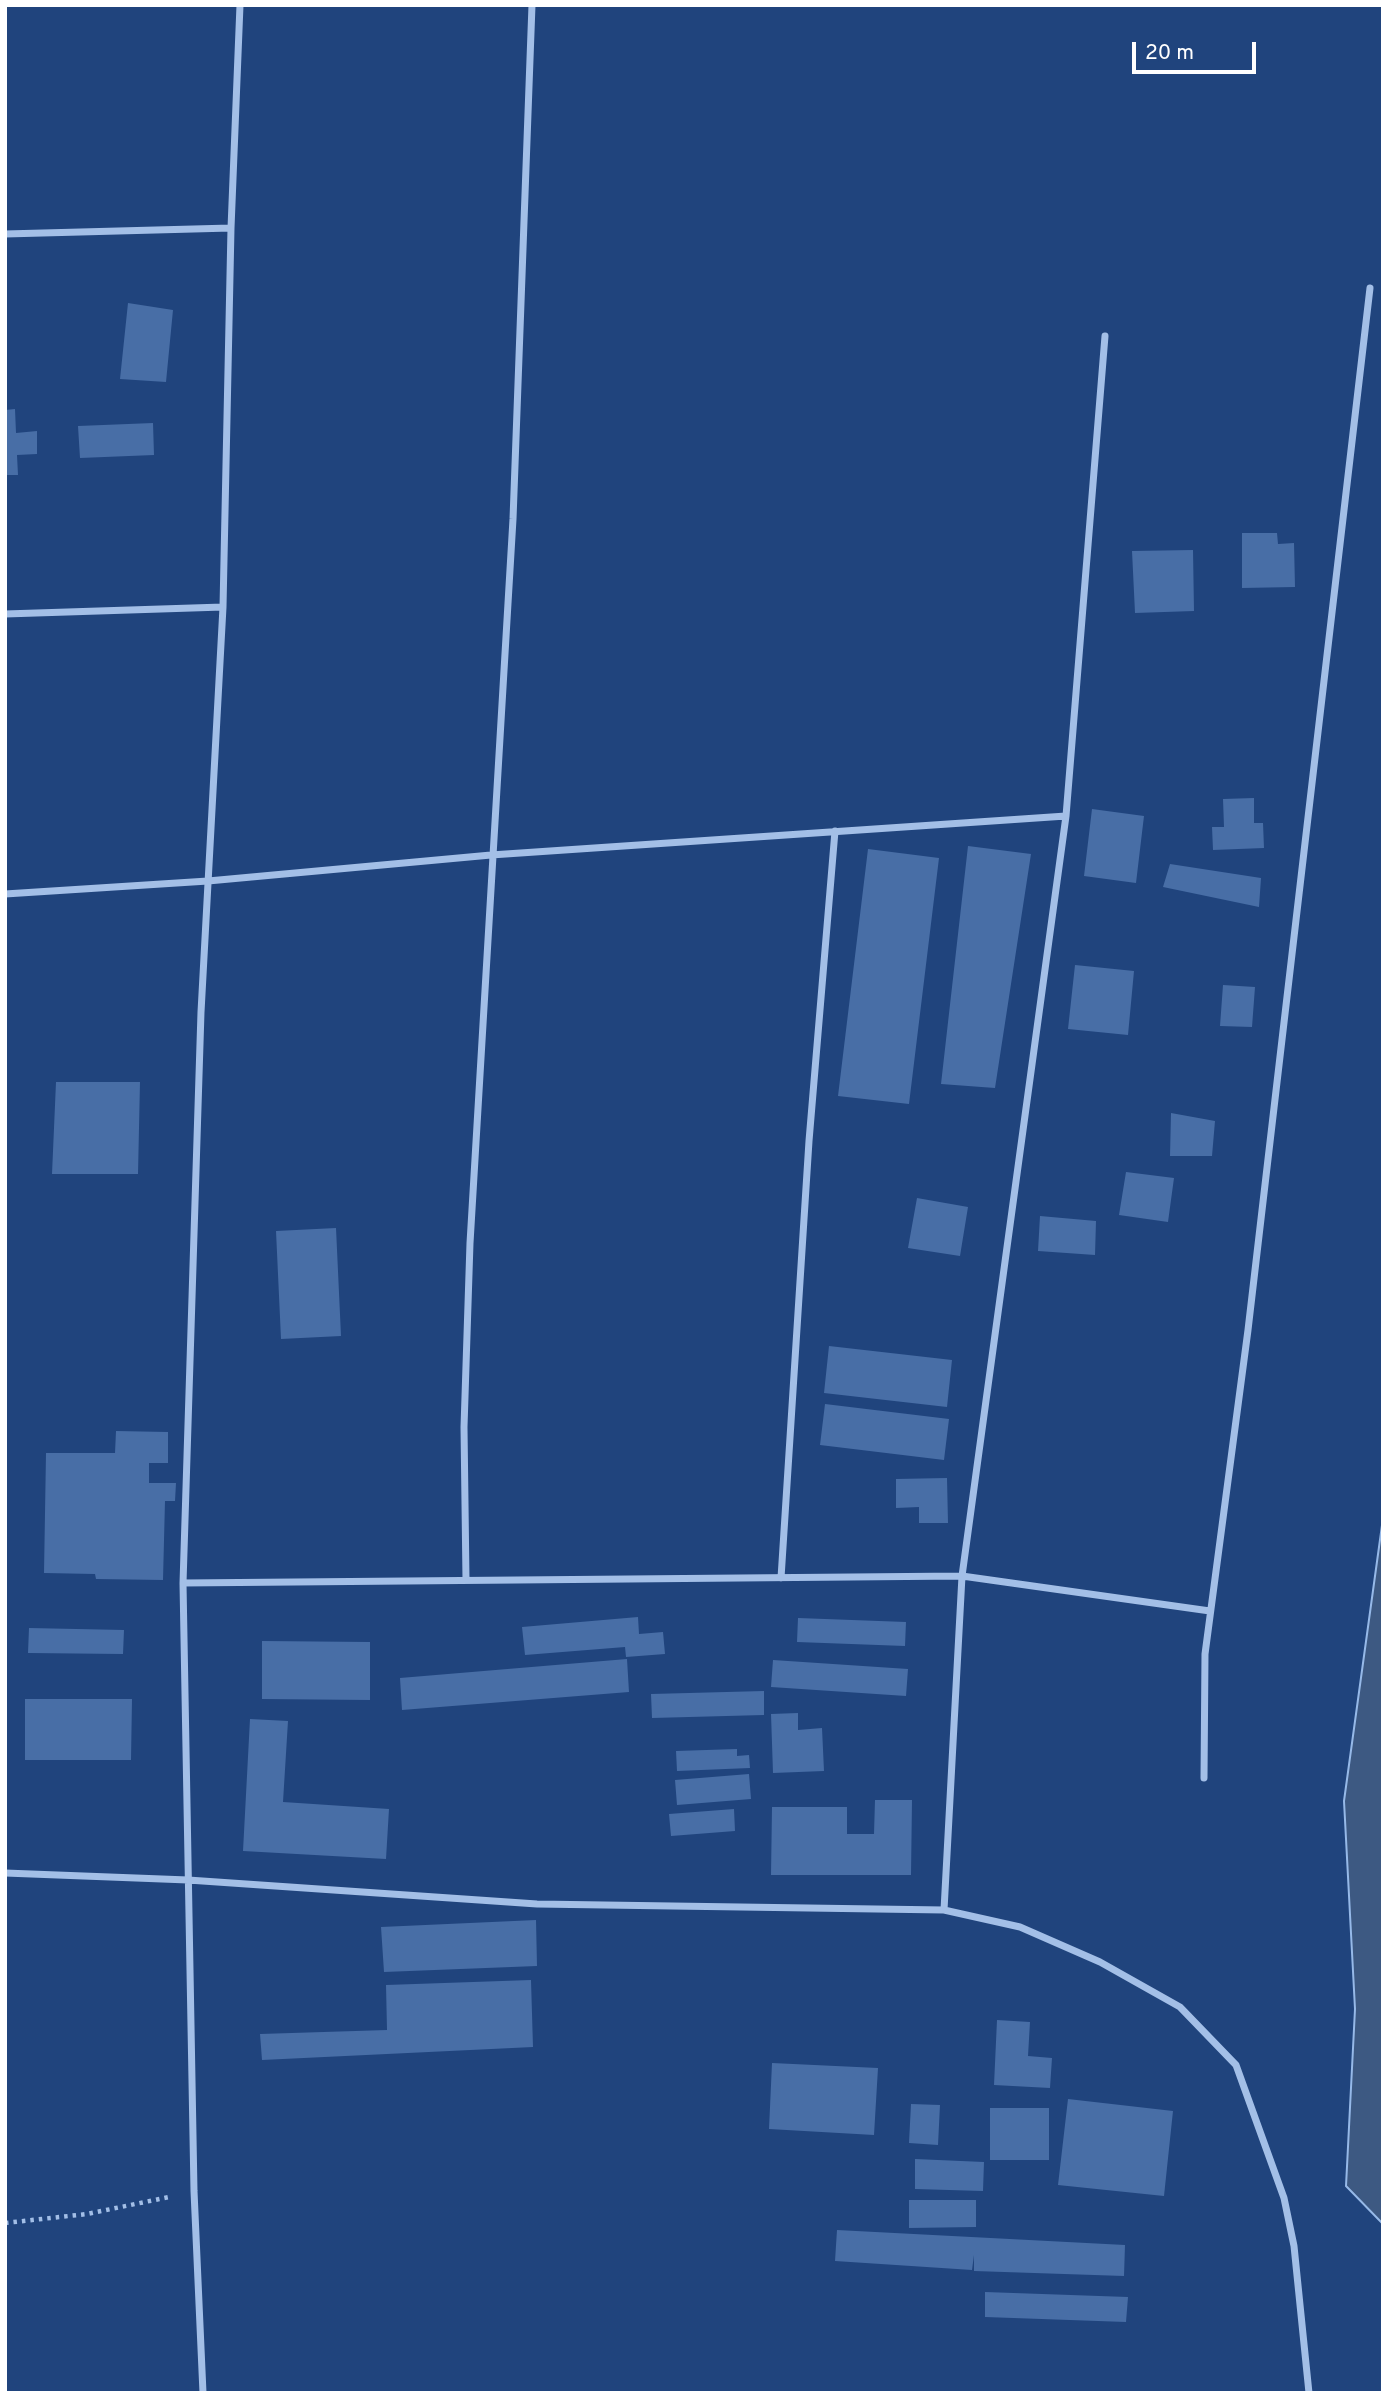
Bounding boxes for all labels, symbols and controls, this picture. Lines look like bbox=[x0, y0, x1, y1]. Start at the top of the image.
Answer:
scale bar bbox=[1136, 28, 1260, 72]
text: 20 m bbox=[1145, 40, 1194, 67]

